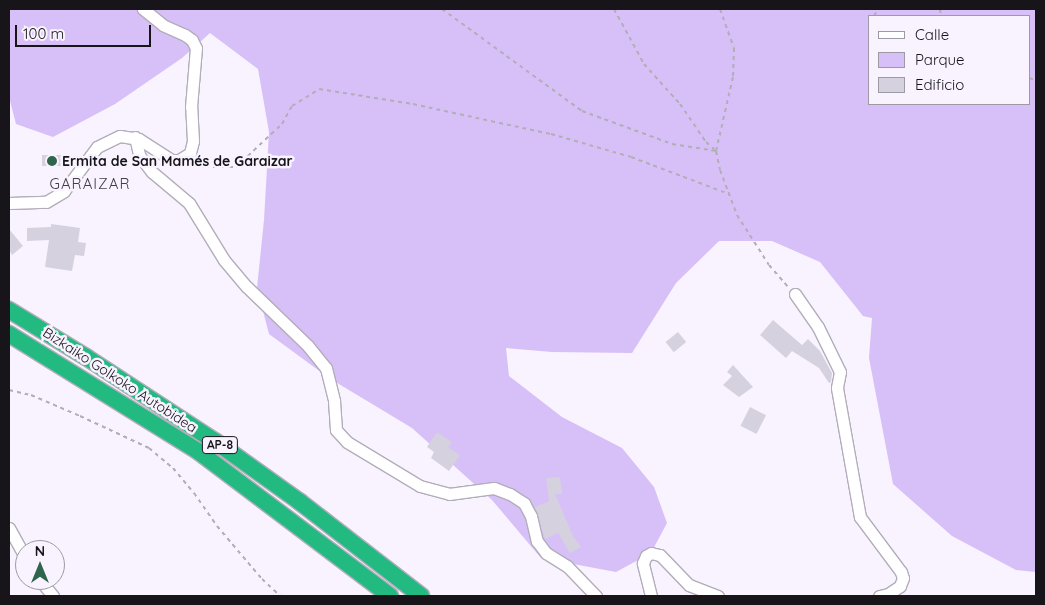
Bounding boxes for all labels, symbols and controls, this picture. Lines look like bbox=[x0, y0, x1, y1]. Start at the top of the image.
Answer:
scale bar bbox=[18, 15, 154, 47]
legend bbox=[868, 15, 1030, 105]
text: 100 m bbox=[23, 24, 64, 43]
text: Calle bbox=[915, 25, 949, 44]
text: Parque bbox=[915, 50, 965, 69]
text: Edificio bbox=[915, 75, 964, 94]
place label: Ermita de San Mamés de Garaizar bbox=[62, 153, 293, 169]
marker: Ermita de San Mamés de Garaizar bbox=[46, 155, 58, 167]
district label: GARAIZAR bbox=[48, 175, 132, 193]
street label: Bizkaiko Golkoko Autobidea bbox=[40, 324, 200, 436]
road number: AP-8 bbox=[201, 436, 239, 454]
north arrow bbox=[15, 540, 65, 590]
text: N bbox=[35, 542, 45, 560]

